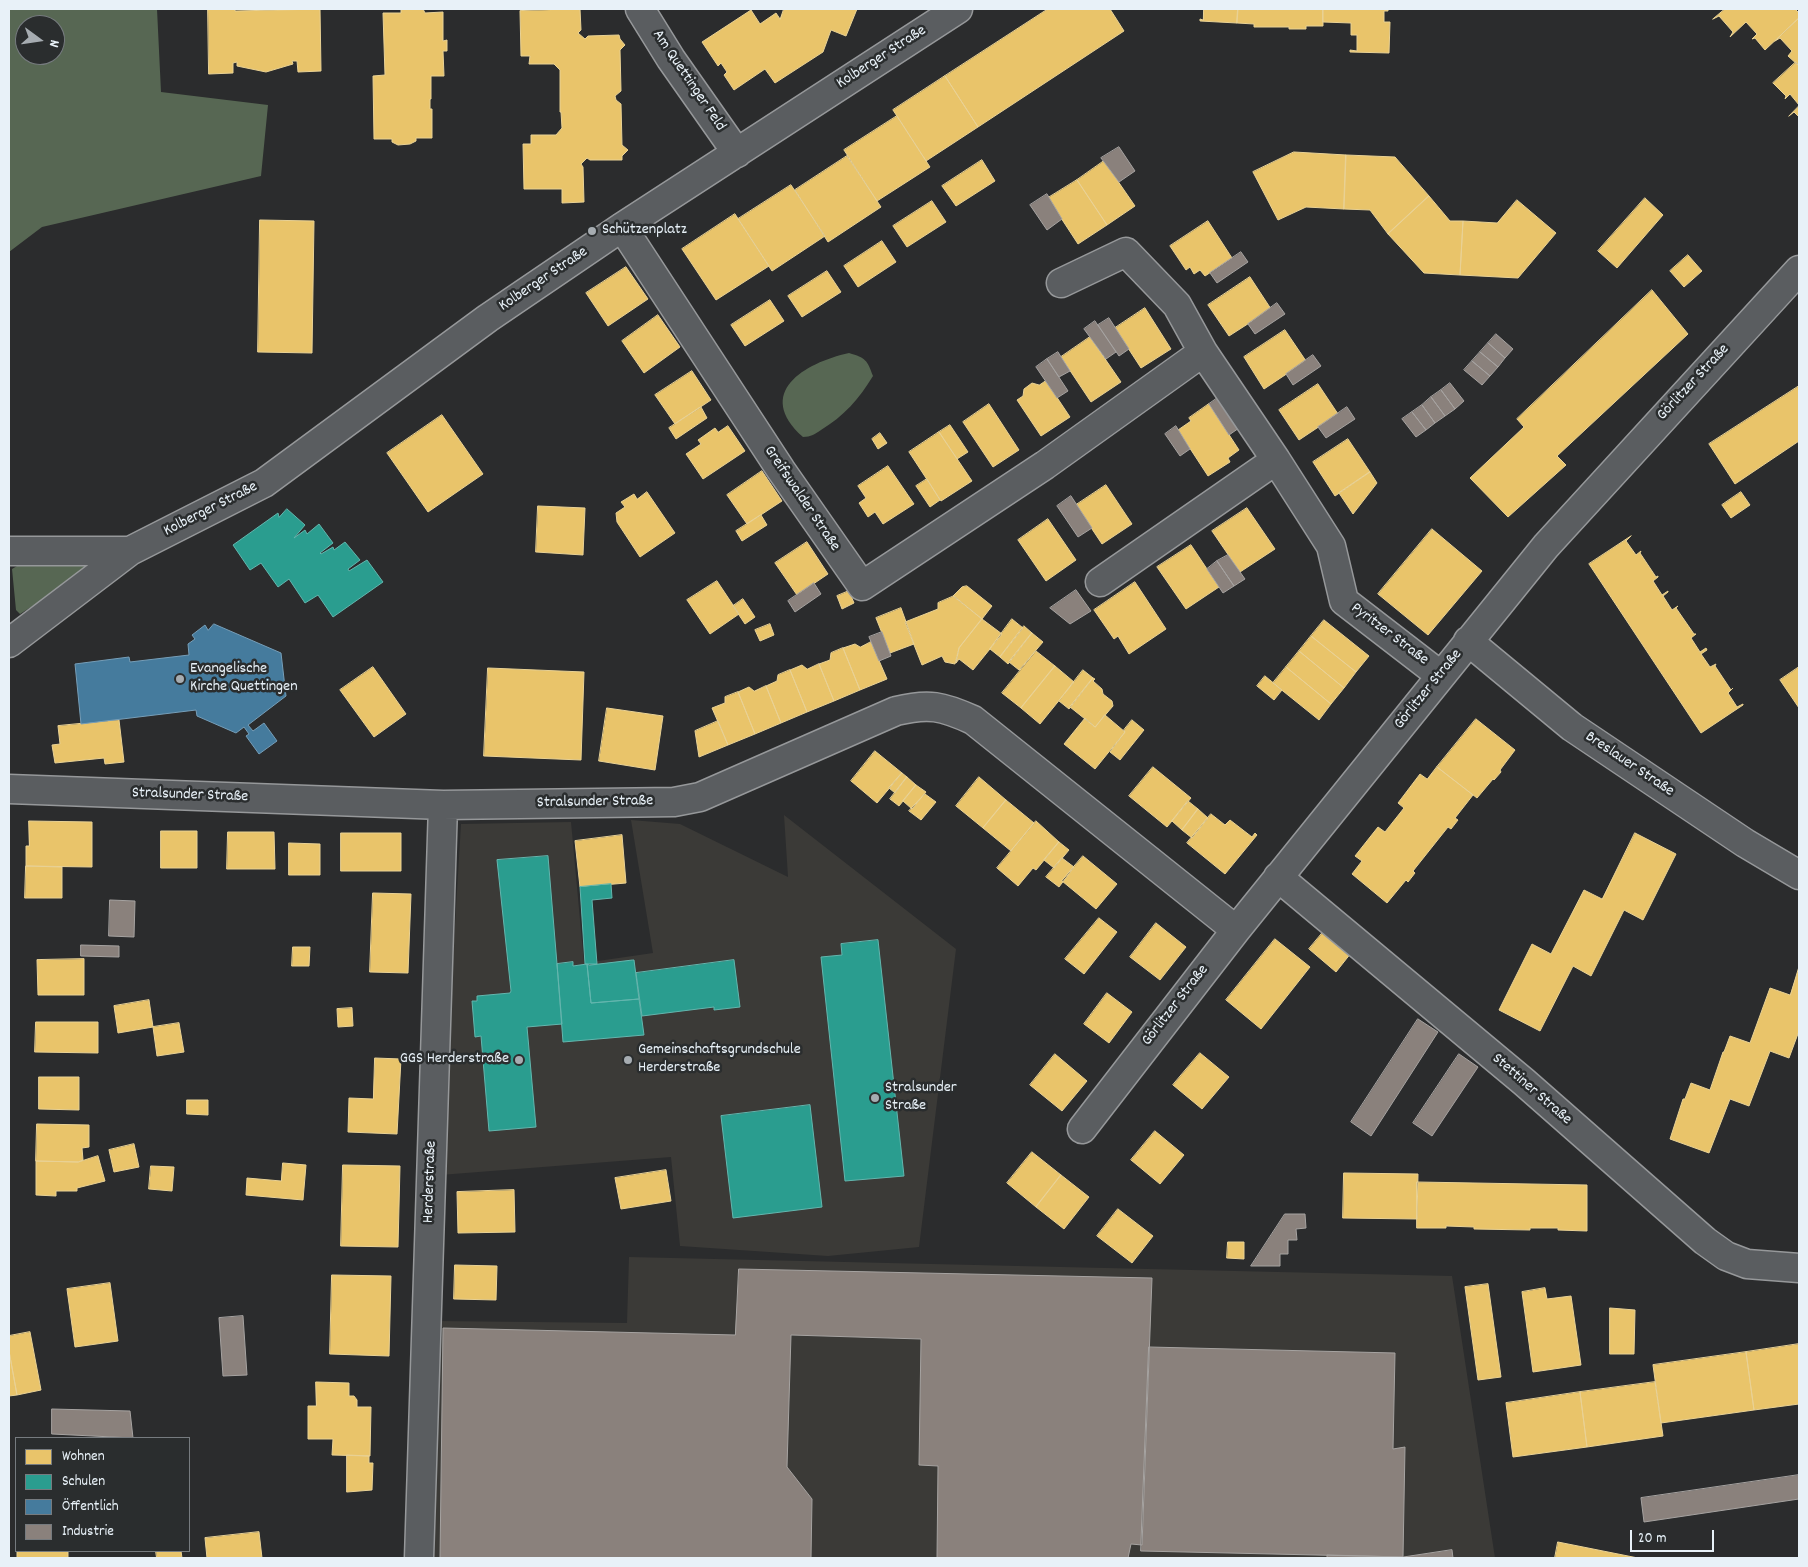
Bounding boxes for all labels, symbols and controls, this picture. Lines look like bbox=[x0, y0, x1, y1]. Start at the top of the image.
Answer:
north arrow bbox=[15, 15, 65, 65]
street label: Kolberger Straße bbox=[834, 22, 930, 94]
street label: Am Quettinger Feld bbox=[647, 27, 729, 135]
text: N bbox=[43, 38, 64, 49]
place label: Schützenplatz bbox=[602, 221, 687, 241]
marker: Schützenplatz bbox=[586, 225, 598, 237]
street label: Kolberger Straße bbox=[496, 243, 592, 317]
street label: Görlitzer Straße bbox=[1654, 341, 1734, 425]
street label: Greifswalder Straße bbox=[759, 443, 843, 555]
street label: Kolberger Straße bbox=[161, 478, 261, 542]
street label: Pyritzer Straße bbox=[1346, 600, 1432, 670]
street label: Görlitzer Straße bbox=[1391, 646, 1467, 734]
place label: Evangelische Kirche Quettingen bbox=[190, 660, 298, 698]
marker: Evangelische Kirche Quettingen bbox=[174, 673, 186, 685]
street label: Breslauer Straße bbox=[1581, 728, 1677, 802]
street label: Stralsunder Straße bbox=[131, 784, 249, 808]
street label: Stralsunder Straße bbox=[537, 792, 653, 814]
street label: Görlitzer Straße bbox=[1138, 962, 1214, 1050]
place label: Gemeinschaftsgrundschule Herderstraße bbox=[638, 1041, 801, 1079]
place label: GGS Herderstraße bbox=[400, 1050, 509, 1070]
street label: Stettiner Straße bbox=[1487, 1050, 1575, 1130]
marker: GGS Herderstraße bbox=[513, 1054, 525, 1066]
marker: Gemeinschaftsgrundschule Herderstraße bbox=[622, 1054, 634, 1066]
place label: Stralsunder Straße bbox=[885, 1079, 957, 1117]
marker: Stralsunder Straße bbox=[869, 1092, 881, 1104]
street label: Herderstraße bbox=[420, 1141, 442, 1223]
legend bbox=[15, 1437, 190, 1552]
text: Wohnen bbox=[62, 1446, 105, 1468]
text: Schulen bbox=[62, 1471, 105, 1493]
text: Öffentlich bbox=[62, 1496, 119, 1518]
scale bar bbox=[1633, 1520, 1717, 1552]
text: Industrie bbox=[62, 1521, 114, 1543]
text: 20 m bbox=[1638, 1528, 1666, 1550]

